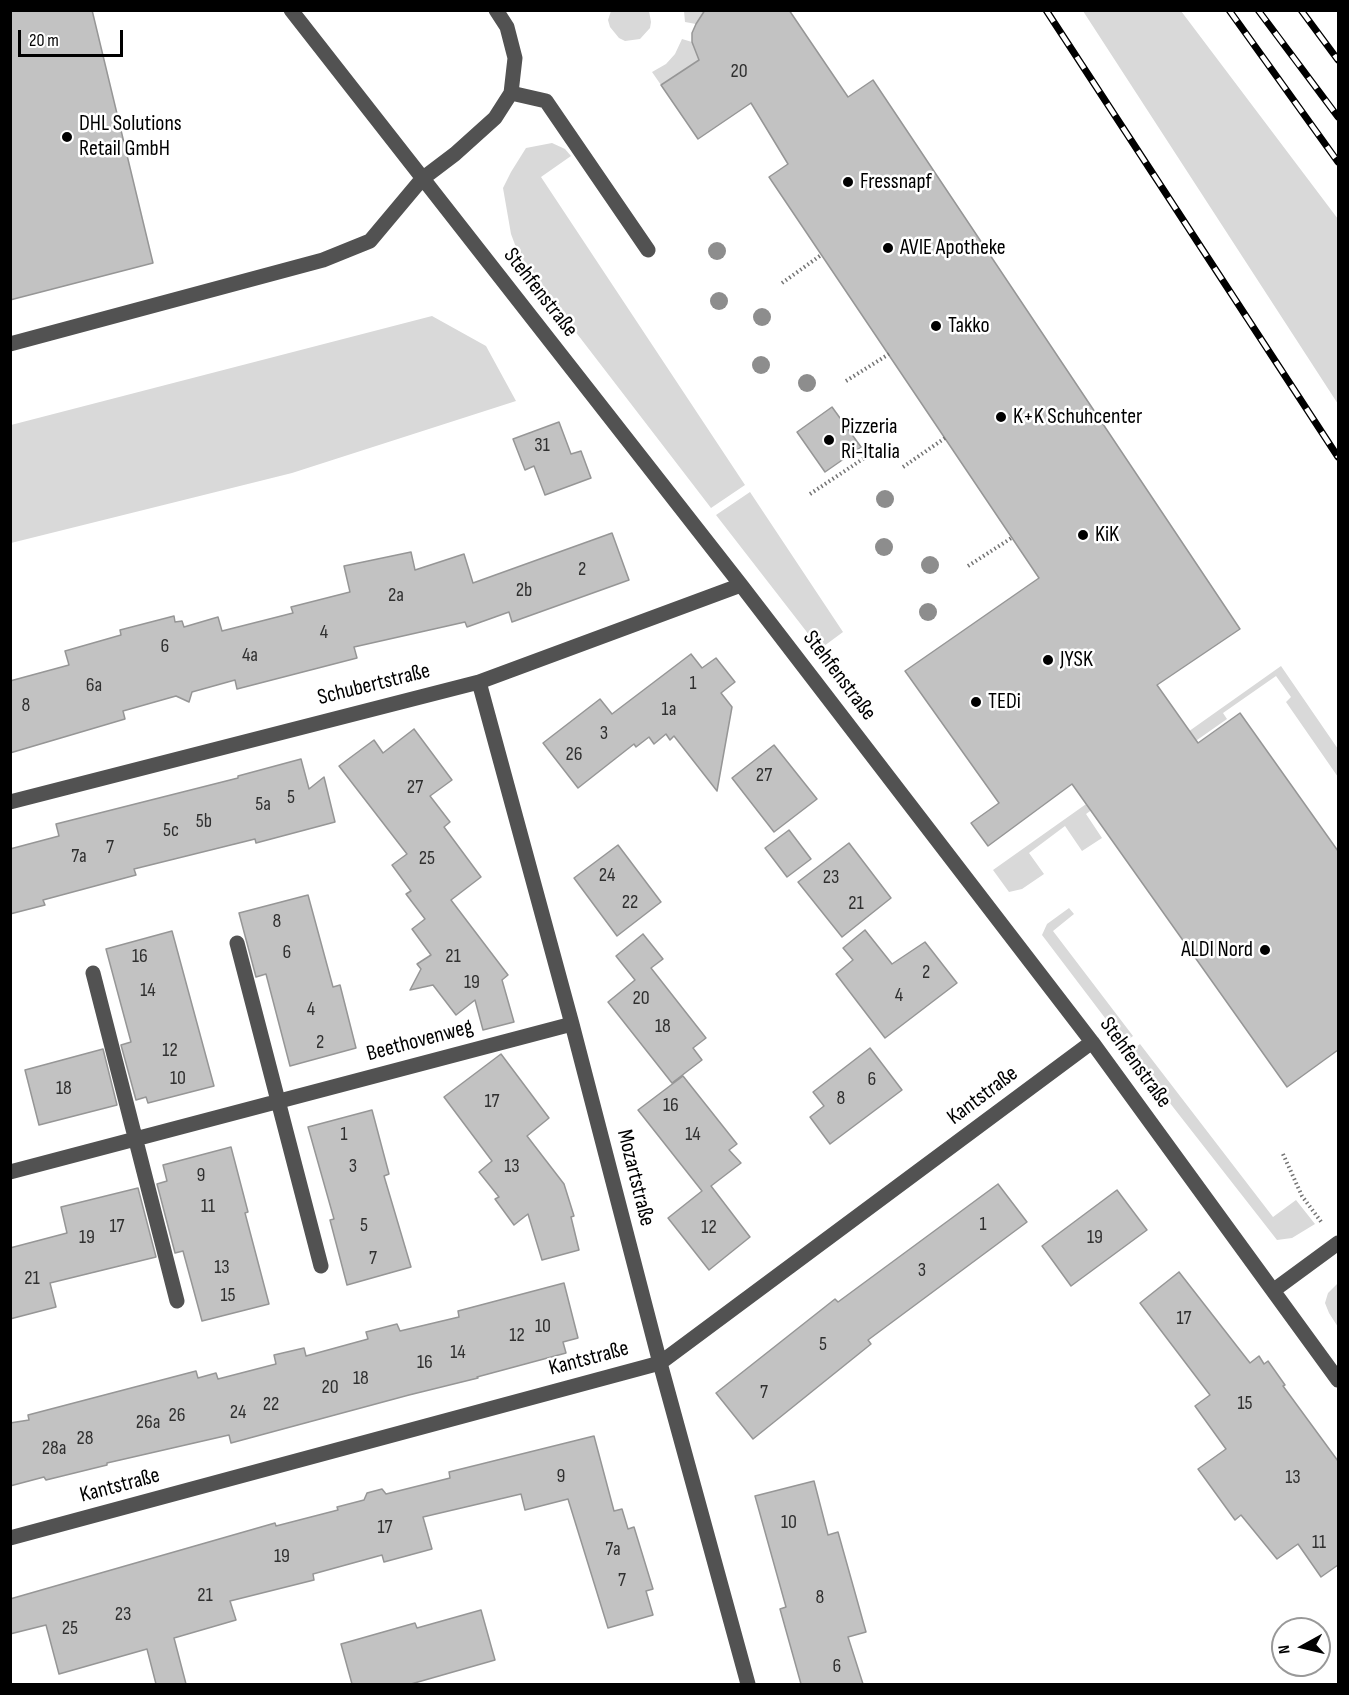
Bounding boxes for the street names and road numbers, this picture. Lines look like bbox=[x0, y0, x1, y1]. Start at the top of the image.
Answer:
street label: Stehfenstraße bbox=[497, 243, 583, 343]
street label: Stehfenstraße bbox=[797, 626, 881, 726]
street label: Schubertstraße bbox=[315, 658, 433, 712]
street label: Stehfenstraße bbox=[1093, 1013, 1177, 1113]
street label: Beethovenweg bbox=[364, 1014, 476, 1068]
street label: Kantstraße bbox=[942, 1061, 1024, 1131]
street label: Mozartstraße bbox=[610, 1127, 660, 1229]
street label: Kantstraße bbox=[546, 1336, 632, 1382]
street label: Kantstraße bbox=[77, 1463, 163, 1509]

